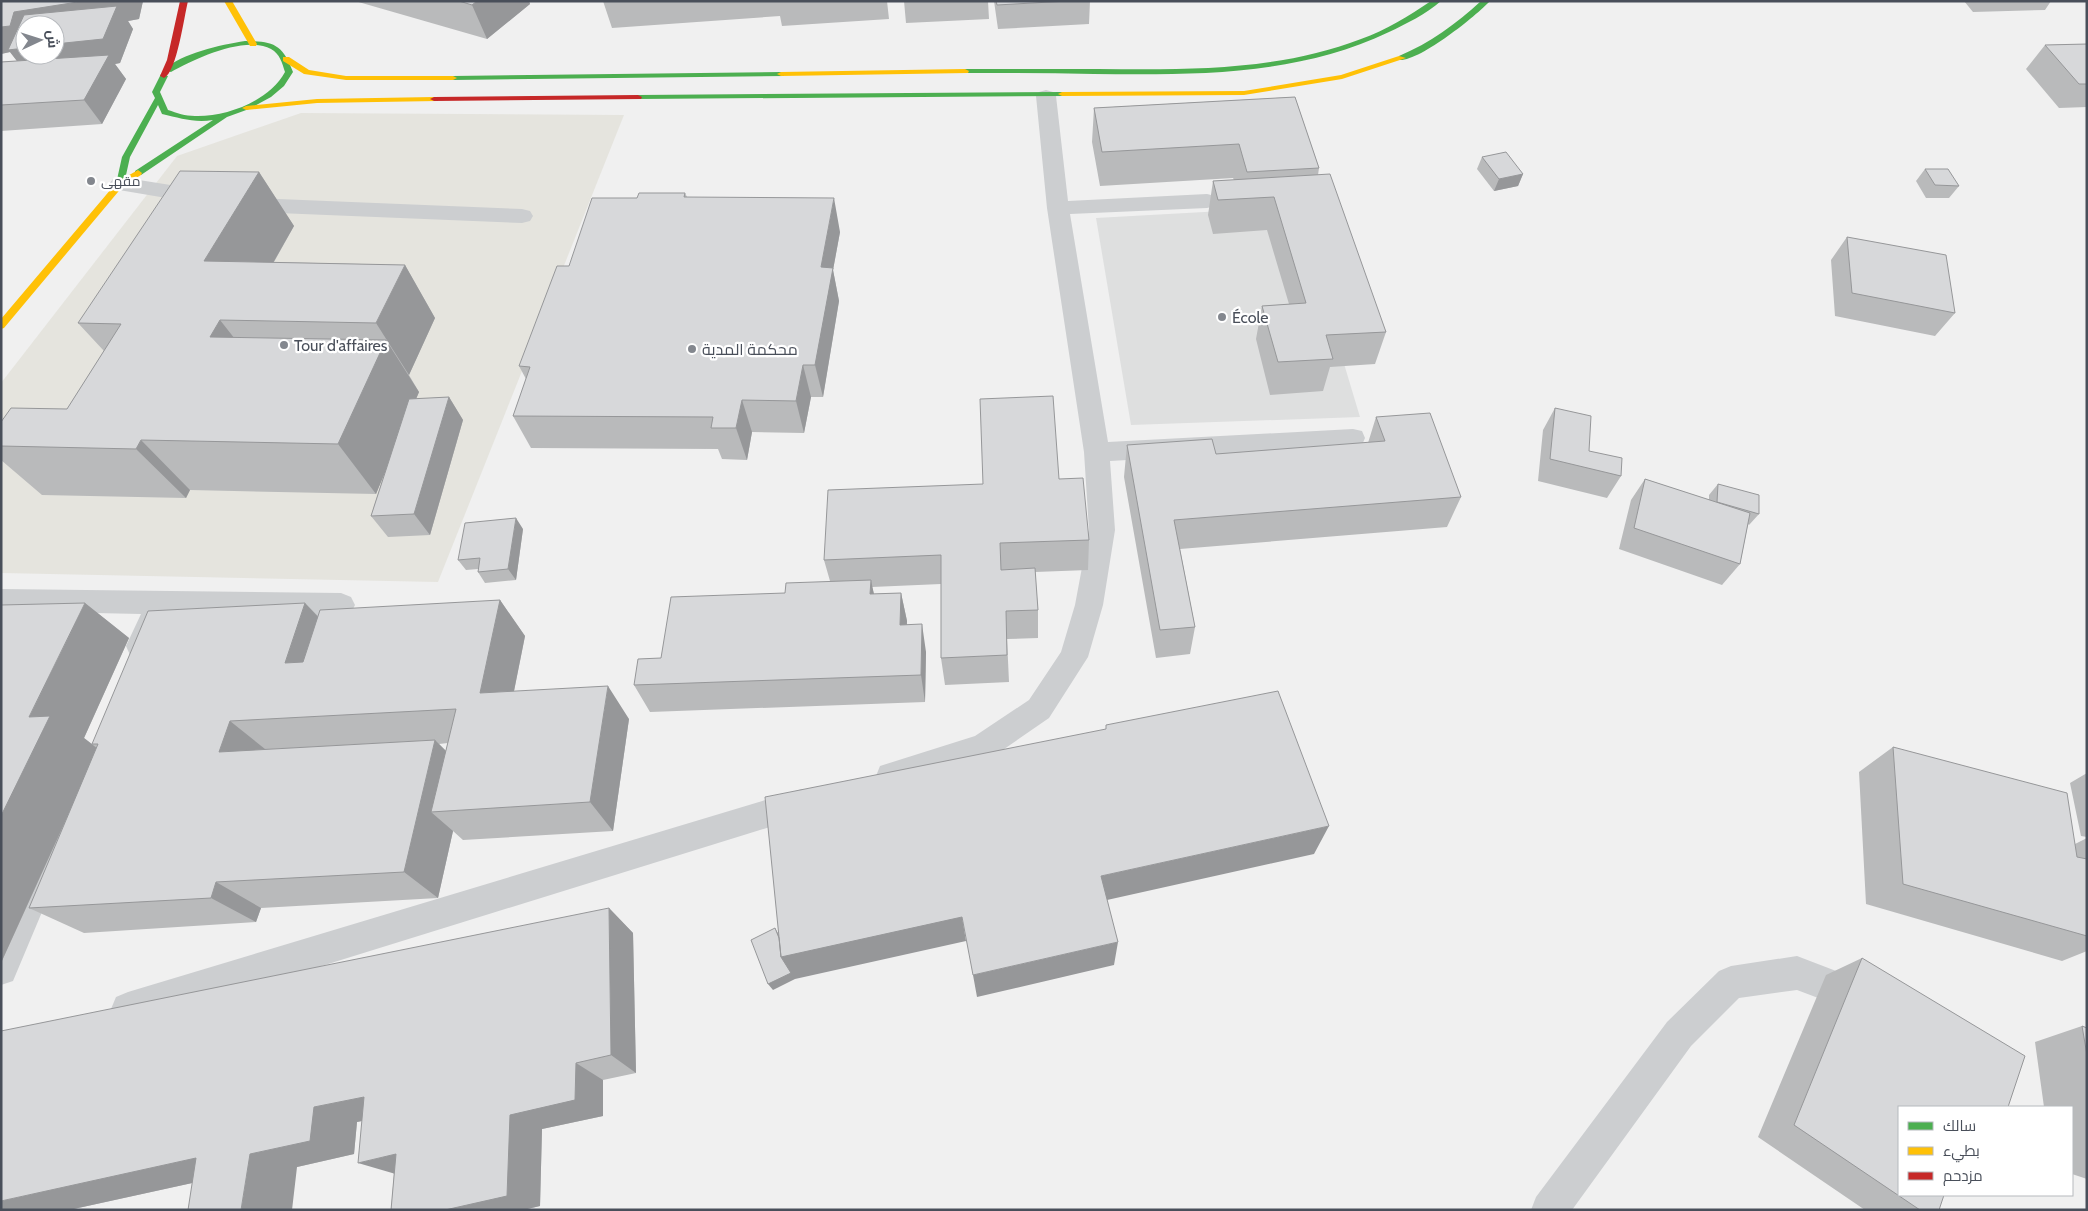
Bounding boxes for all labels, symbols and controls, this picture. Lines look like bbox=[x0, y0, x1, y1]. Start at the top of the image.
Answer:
north arrow bbox=[15, 15, 65, 65]
text: ش bbox=[43, 30, 63, 49]
place label: مقهى bbox=[101, 172, 141, 190]
marker: مقهى bbox=[85, 175, 97, 187]
place label: École bbox=[1232, 308, 1268, 327]
marker: École bbox=[1216, 311, 1228, 323]
place label: Tour d'affaires bbox=[294, 336, 388, 355]
marker: Tour d'affaires bbox=[278, 339, 290, 351]
place label: محكمة المدية bbox=[702, 340, 798, 359]
marker: محكمة المدية bbox=[686, 343, 698, 355]
legend bbox=[1898, 1106, 2073, 1196]
text: سالك bbox=[1943, 1117, 1976, 1135]
text: بطيء bbox=[1943, 1142, 1980, 1163]
text: مزدحم bbox=[1943, 1167, 1983, 1186]

